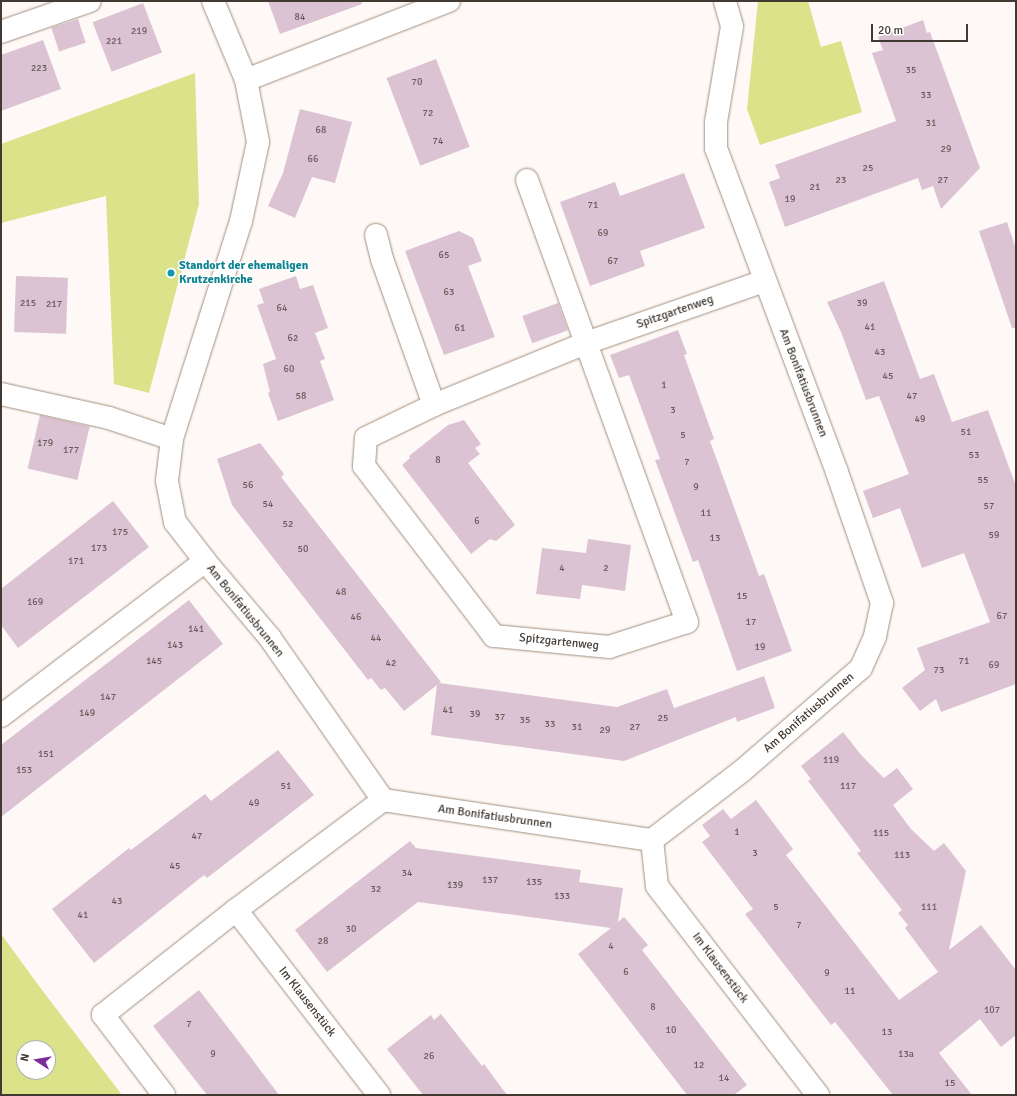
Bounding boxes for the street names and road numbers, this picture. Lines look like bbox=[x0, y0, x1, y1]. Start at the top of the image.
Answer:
street label: Spitzgartenweg bbox=[635, 292, 715, 332]
street label: Am Bonifatiusbrunnen bbox=[776, 327, 830, 439]
street label: Am Bonifatiusbrunnen bbox=[203, 562, 287, 660]
street label: Spitzgartenweg bbox=[518, 631, 600, 653]
street label: Am Bonifatiusbrunnen bbox=[761, 670, 857, 756]
street label: Am Bonifatiusbrunnen bbox=[437, 802, 553, 832]
street label: Im Klausenstück bbox=[689, 930, 751, 1006]
street label: Im Klausenstück bbox=[275, 964, 339, 1040]

